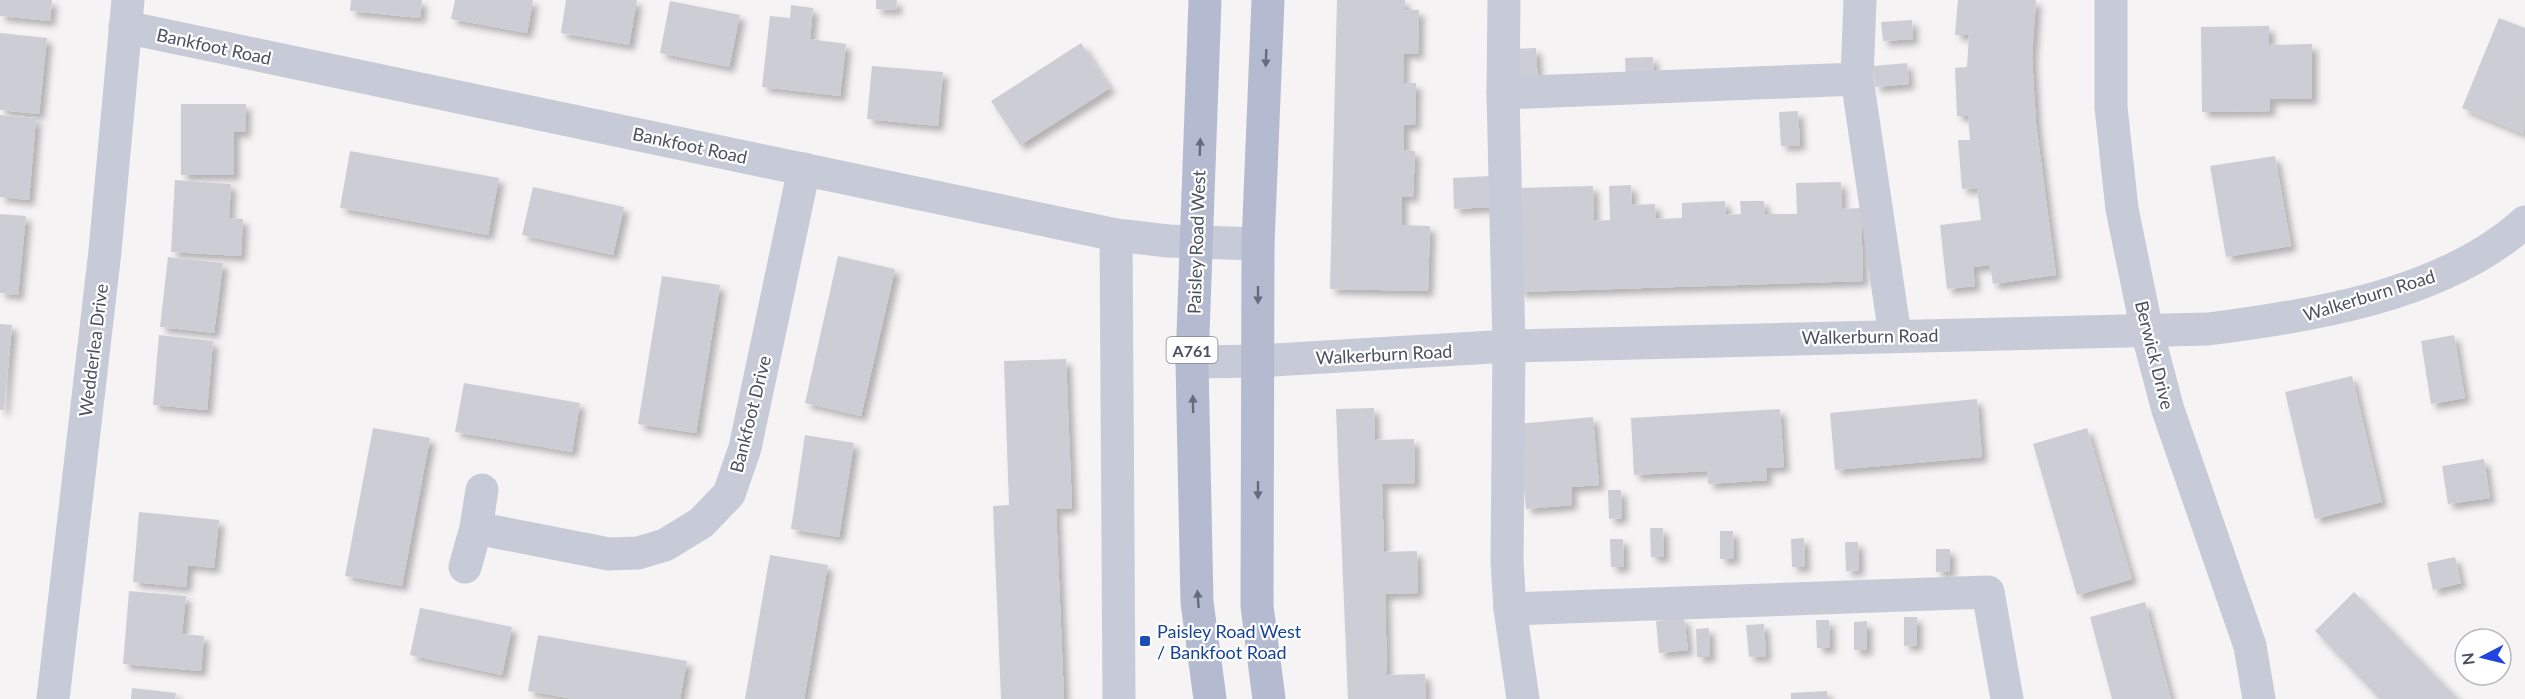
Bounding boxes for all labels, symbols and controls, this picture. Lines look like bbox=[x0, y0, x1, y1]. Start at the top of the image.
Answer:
street label: Bankfoot Road bbox=[155, 23, 273, 69]
one-way arrow bbox=[1261, 49, 1270, 68]
street label: Bankfoot Road bbox=[631, 122, 749, 168]
one-way arrow bbox=[1195, 137, 1204, 156]
street label: Paisley Road West bbox=[1182, 169, 1210, 314]
street label: Walkerburn Road bbox=[2300, 264, 2438, 326]
street label: Wedderlea Drive bbox=[74, 282, 112, 418]
one-way arrow bbox=[1253, 286, 1263, 305]
street label: Berwick Drive bbox=[2131, 298, 2179, 412]
street label: Walkerburn Road bbox=[1801, 324, 1939, 348]
road number: A761 bbox=[1166, 337, 1218, 363]
street label: Walkerburn Road bbox=[1315, 339, 1453, 369]
street label: Bankfoot Drive bbox=[725, 353, 775, 475]
one-way arrow bbox=[1188, 395, 1197, 414]
one-way arrow bbox=[1253, 481, 1263, 500]
one-way arrow bbox=[1193, 590, 1202, 609]
place label: Paisley Road West / Bankfoot Road bbox=[1157, 620, 1302, 663]
north arrow bbox=[2453, 627, 2513, 687]
marker: Paisley Road West / Bankfoot Road bbox=[1138, 634, 1152, 648]
text: N bbox=[2457, 652, 2478, 666]

